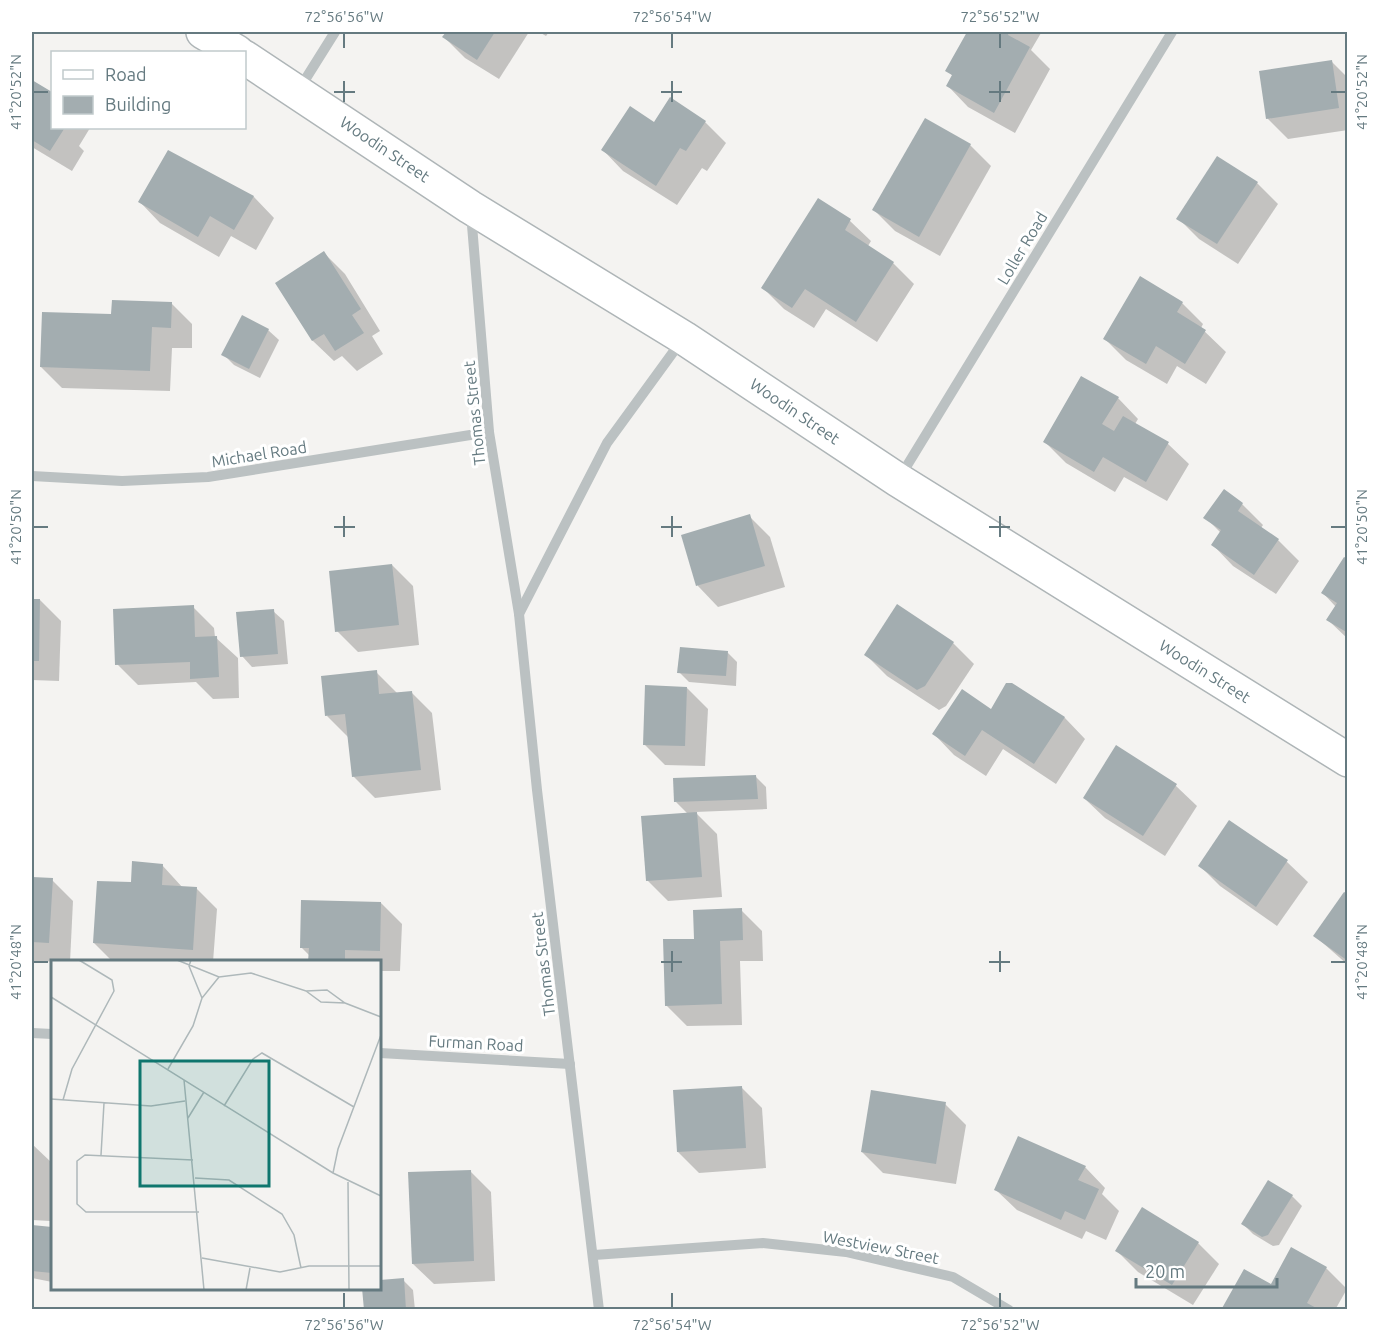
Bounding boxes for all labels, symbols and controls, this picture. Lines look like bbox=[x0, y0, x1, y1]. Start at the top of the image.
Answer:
text: 72°56'56"W bbox=[304, 8, 384, 25]
text: 72°56'54"W bbox=[632, 8, 712, 25]
text: 72°56'52"W bbox=[960, 8, 1040, 25]
legend bbox=[51, 51, 246, 129]
text: 41°20'52"N bbox=[7, 54, 24, 130]
text: 41°20'52"N bbox=[1353, 54, 1370, 130]
text: Road bbox=[105, 64, 147, 84]
text: Building bbox=[105, 94, 171, 114]
street label: Woodin Street bbox=[337, 112, 434, 186]
street label: Loller Road bbox=[993, 209, 1051, 287]
street label: Thomas Street bbox=[460, 359, 488, 466]
street label: Woodin Street bbox=[747, 374, 844, 448]
street label: Michael Road bbox=[210, 438, 308, 470]
text: 41°20'50"N bbox=[7, 489, 24, 565]
text: 41°20'50"N bbox=[1353, 489, 1370, 565]
street label: Woodin Street bbox=[1156, 636, 1254, 707]
street label: Thomas Street bbox=[528, 910, 558, 1017]
text: 41°20'48"N bbox=[7, 924, 24, 1000]
text: 41°20'48"N bbox=[1353, 924, 1370, 1000]
inset map bbox=[51, 960, 381, 1290]
street label: Furman Road bbox=[428, 1032, 524, 1054]
street label: Westview Street bbox=[821, 1227, 941, 1267]
scale bar bbox=[1136, 1251, 1277, 1289]
text: 20 m bbox=[1145, 1261, 1185, 1281]
text: 72°56'56"W bbox=[304, 1316, 384, 1333]
text: 72°56'54"W bbox=[632, 1316, 712, 1333]
text: 72°56'52"W bbox=[960, 1316, 1040, 1333]

